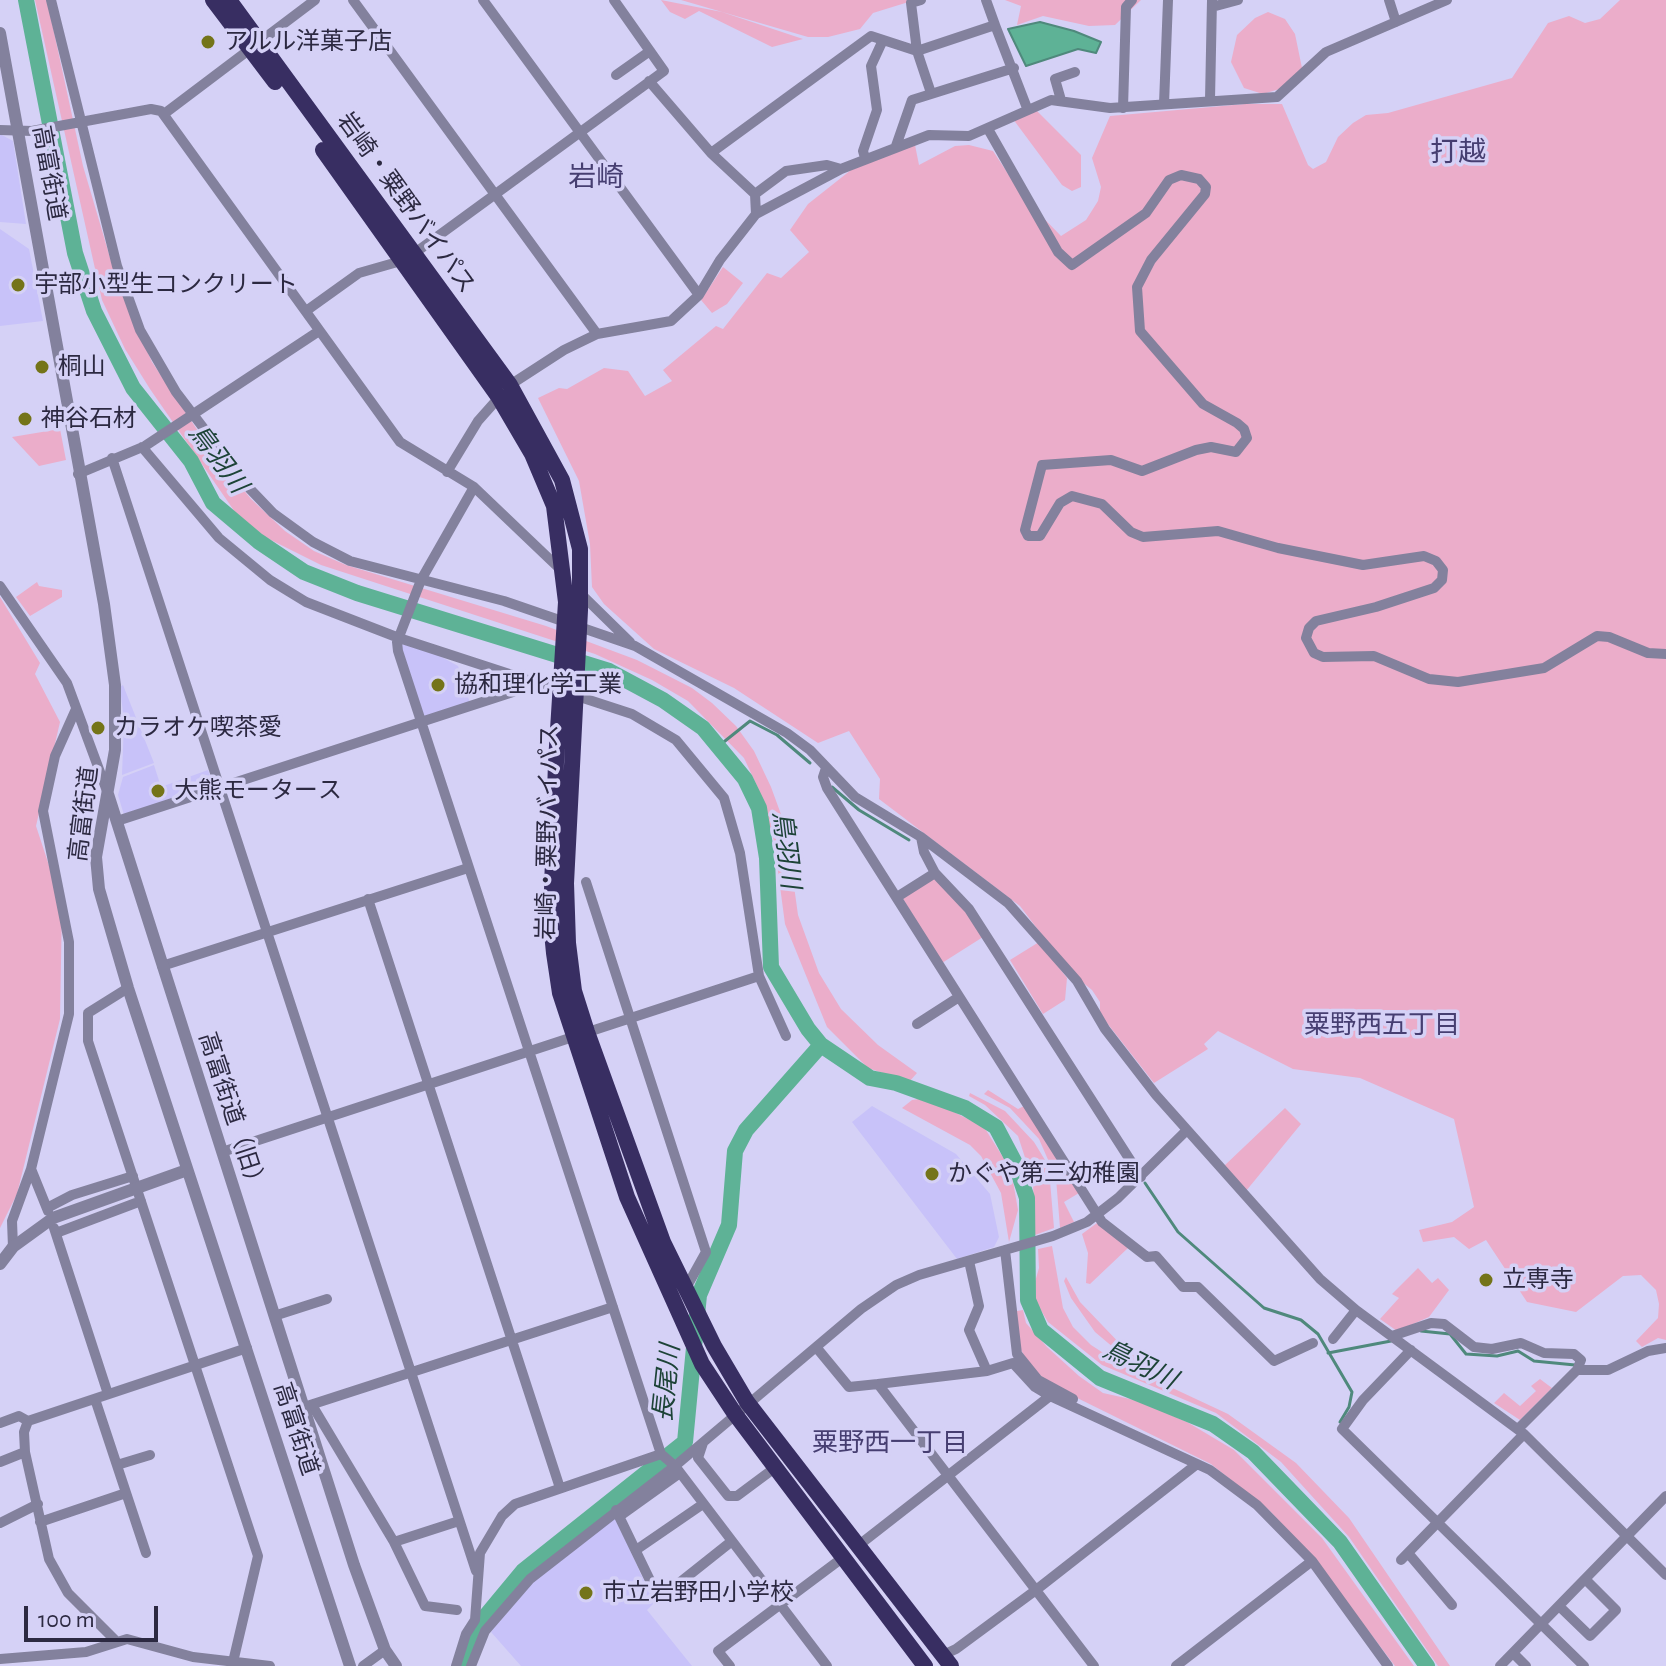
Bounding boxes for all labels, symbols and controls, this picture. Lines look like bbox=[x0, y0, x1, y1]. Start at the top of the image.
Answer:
place label: アルル洋菓子店 bbox=[224, 28, 392, 56]
marker: アルル洋菓子店 bbox=[199, 33, 217, 51]
street label: 岩崎・粟野バイパス bbox=[331, 107, 481, 299]
street label: 高富街道 bbox=[26, 123, 72, 223]
district label: 打越 bbox=[1430, 136, 1486, 170]
district label: 岩崎 bbox=[568, 161, 624, 195]
place label: 宇部小型生コンクリート bbox=[34, 271, 298, 299]
marker: 宇部小型生コンクリート bbox=[9, 276, 27, 294]
place label: 桐山 bbox=[58, 353, 106, 381]
marker: 桐山 bbox=[33, 358, 51, 376]
place label: 神谷石材 bbox=[41, 405, 137, 433]
marker: 神谷石材 bbox=[16, 410, 34, 428]
water label: 鳥羽川 bbox=[182, 418, 254, 500]
place label: 協和理化学工業 bbox=[454, 671, 622, 699]
marker: 協和理化学工業 bbox=[429, 676, 447, 694]
place label: カラオケ喫茶愛 bbox=[114, 714, 282, 742]
marker: カラオケ喫茶愛 bbox=[89, 719, 107, 737]
street label: 岩崎・粟野バイパス bbox=[532, 724, 564, 940]
street label: 高富街道 bbox=[64, 765, 104, 863]
place label: 大熊モータース bbox=[174, 777, 342, 805]
marker: 大熊モータース bbox=[149, 782, 167, 800]
water label: 鳥羽川 bbox=[766, 809, 806, 891]
district label: 粟野西五丁目 bbox=[1304, 1009, 1460, 1041]
street label: 高富街道（旧） bbox=[192, 1029, 272, 1197]
place label: かぐや第三幼稚園 bbox=[948, 1160, 1140, 1188]
marker: かぐや第三幼稚園 bbox=[923, 1165, 941, 1183]
place label: 立専寺 bbox=[1502, 1266, 1574, 1294]
marker: 立専寺 bbox=[1477, 1271, 1495, 1289]
water label: 鳥羽川 bbox=[1098, 1334, 1182, 1396]
water label: 長尾川 bbox=[647, 1343, 687, 1423]
street label: 高富街道 bbox=[267, 1379, 325, 1479]
district label: 粟野西一丁目 bbox=[812, 1427, 968, 1459]
place label: 市立岩野田小学校 bbox=[602, 1579, 794, 1607]
marker: 市立岩野田小学校 bbox=[577, 1584, 595, 1602]
scale bar bbox=[28, 1590, 162, 1640]
text: 100 m bbox=[38, 1608, 95, 1632]

